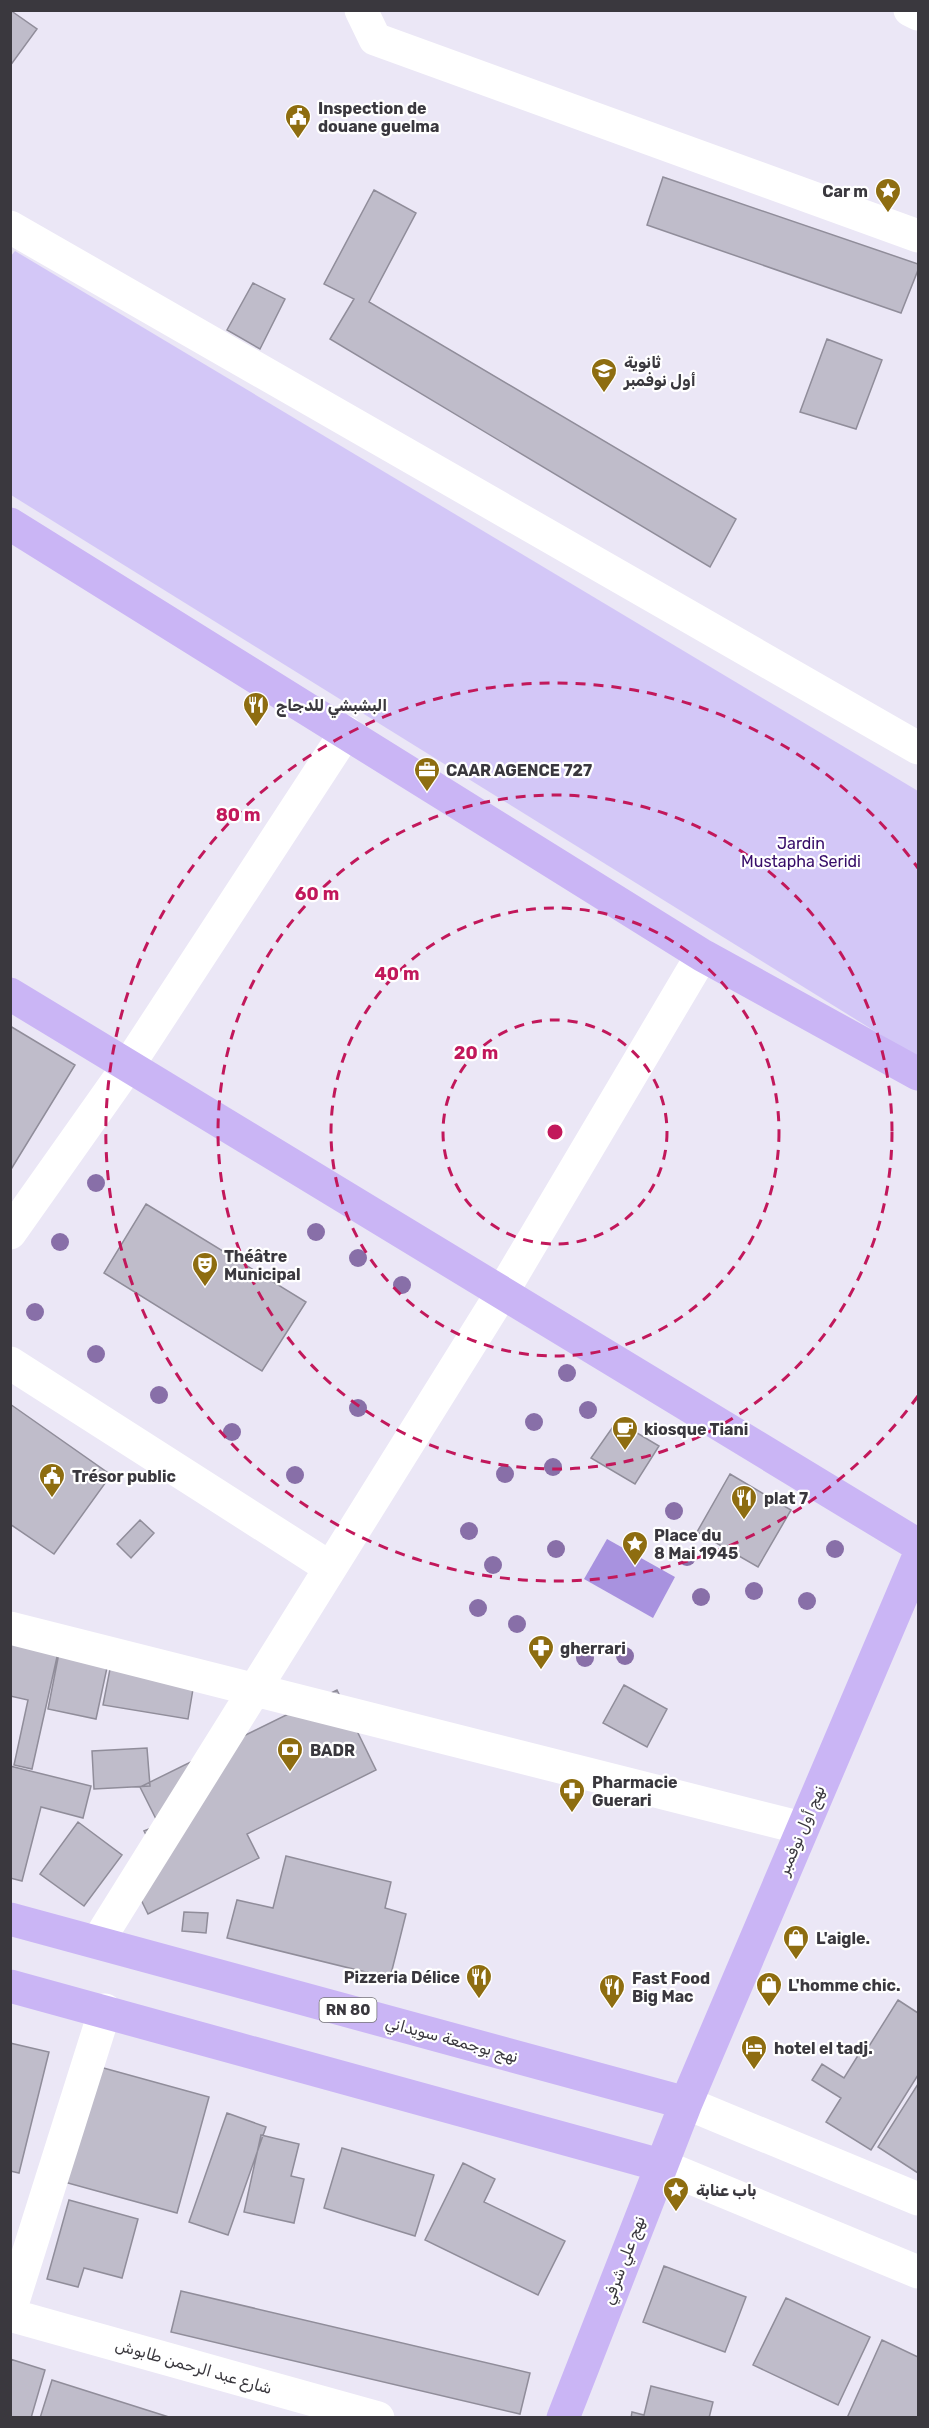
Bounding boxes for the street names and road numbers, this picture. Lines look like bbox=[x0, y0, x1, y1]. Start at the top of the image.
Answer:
street label: نهج أول نوفمبر bbox=[774, 1782, 831, 1880]
road number: RN 80 bbox=[320, 1998, 376, 2022]
street label: نهج بوجمعة سويداني bbox=[383, 2013, 520, 2069]
street label: نهج علي شرفي bbox=[598, 2213, 652, 2308]
street label: شارع عبد الرحمن طابوش bbox=[113, 2335, 274, 2400]

